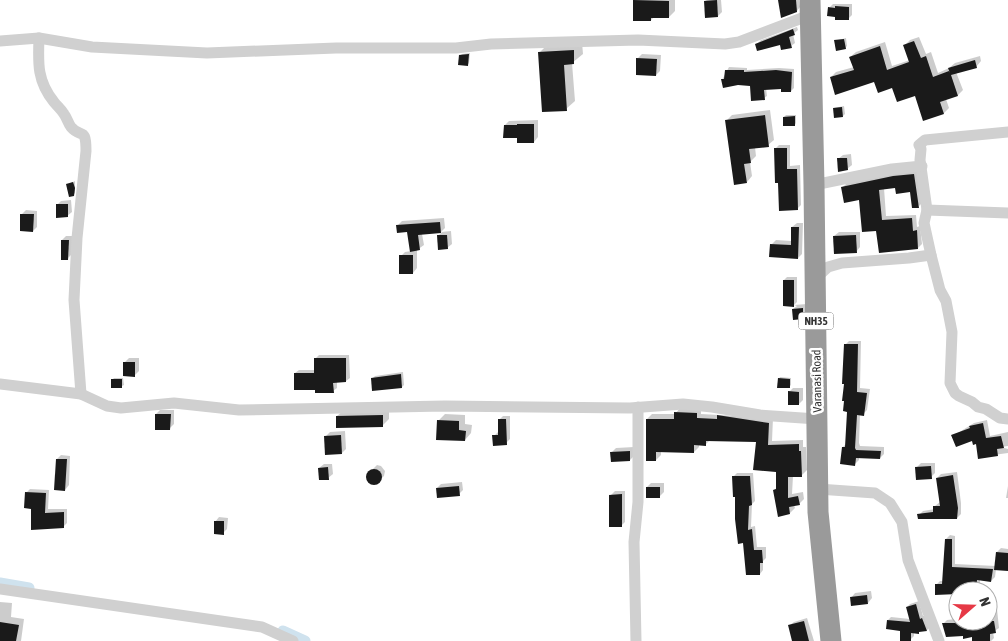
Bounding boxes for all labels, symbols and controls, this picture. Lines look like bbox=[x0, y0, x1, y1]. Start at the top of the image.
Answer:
road number: NH35 bbox=[798, 312, 834, 330]
street label: Varanasi Road bbox=[809, 349, 825, 413]
north arrow bbox=[948, 581, 998, 631]
text: N bbox=[976, 595, 994, 608]

